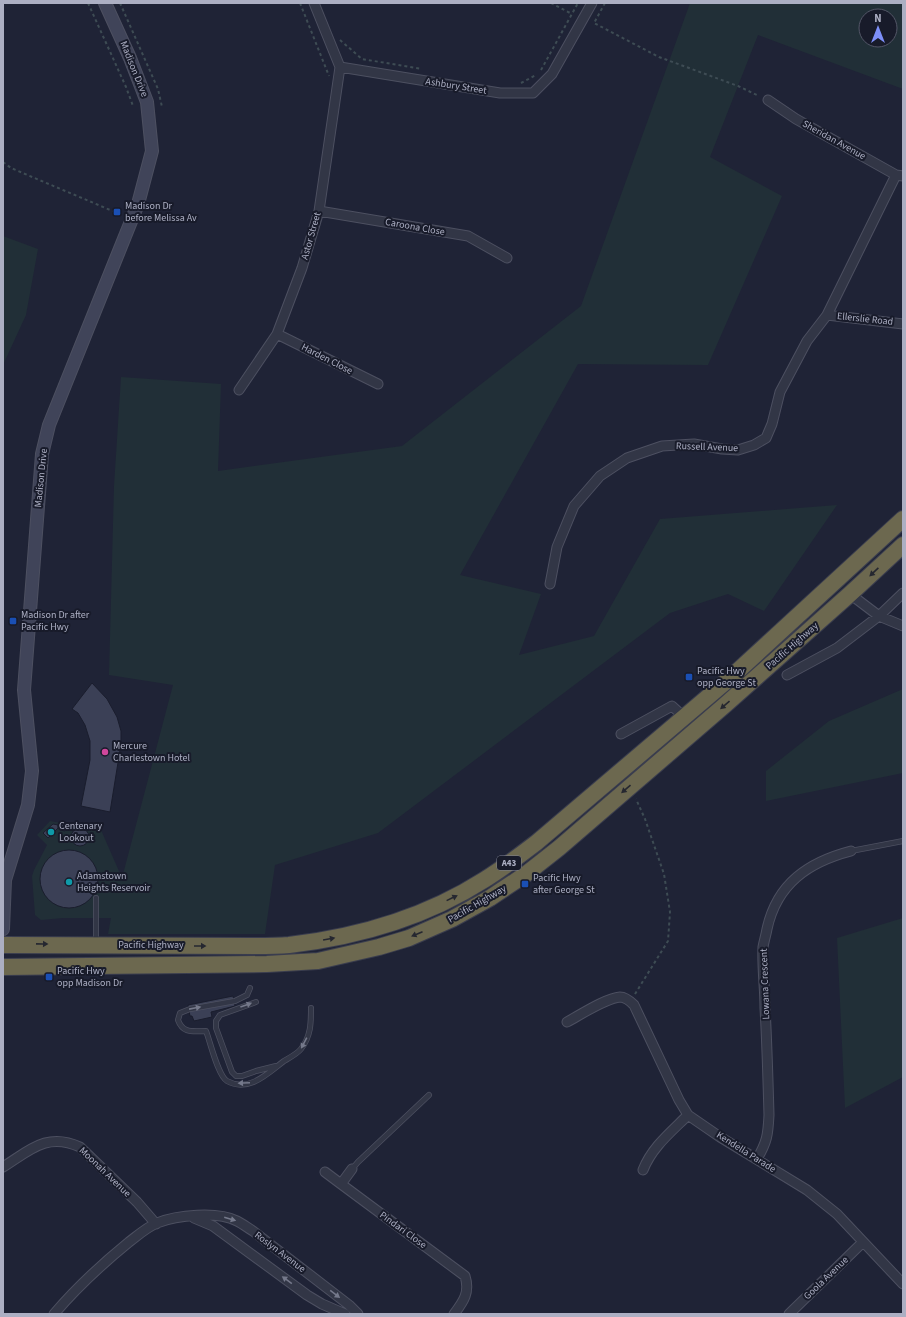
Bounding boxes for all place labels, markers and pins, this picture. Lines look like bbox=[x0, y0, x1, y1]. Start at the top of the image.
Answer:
place label: Madison Dr before Melissa Av bbox=[125, 199, 197, 225]
marker: Madison Dr before Melissa Av bbox=[112, 207, 122, 217]
place label: Madison Dr after Pacific Hwy bbox=[21, 608, 90, 634]
marker: Madison Dr after Pacific Hwy bbox=[8, 616, 18, 626]
place label: Pacific Hwy opp George St bbox=[697, 664, 756, 690]
marker: Pacific Hwy opp George St bbox=[684, 672, 694, 682]
place label: Mercure Charlestown Hotel bbox=[113, 739, 190, 765]
marker: Mercure Charlestown Hotel bbox=[100, 747, 110, 757]
place label: Centenary Lookout bbox=[59, 819, 103, 845]
marker: Centenary Lookout bbox=[46, 827, 56, 837]
place label: Adamstown Heights Reservoir bbox=[77, 869, 151, 895]
place label: Pacific Hwy after George St bbox=[533, 871, 595, 897]
marker: Adamstown Heights Reservoir bbox=[64, 877, 74, 887]
marker: Pacific Hwy after George St bbox=[520, 879, 530, 889]
place label: Pacific Hwy opp Madison Dr bbox=[57, 964, 123, 990]
marker: Pacific Hwy opp Madison Dr bbox=[44, 972, 54, 982]

